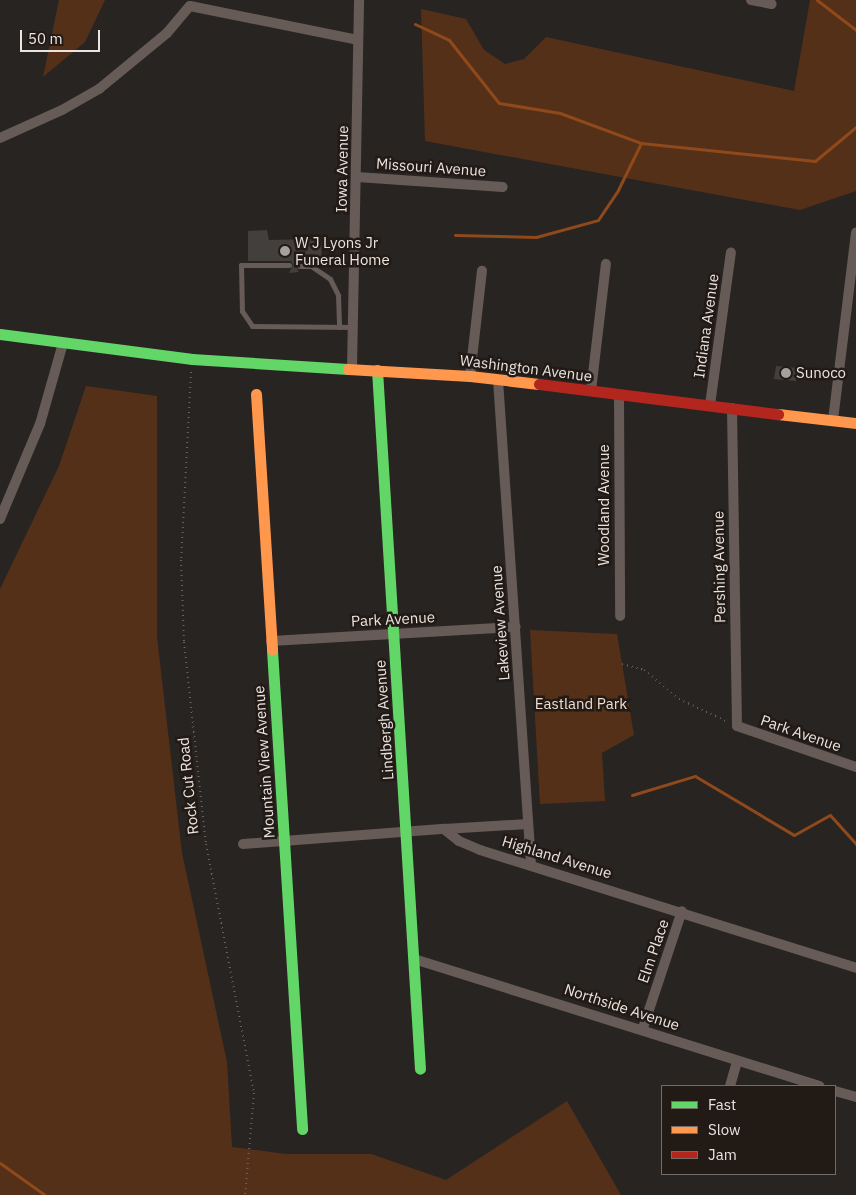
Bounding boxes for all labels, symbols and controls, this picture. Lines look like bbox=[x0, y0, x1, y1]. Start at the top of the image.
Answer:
scale bar bbox=[22, 20, 102, 52]
text: 50 m bbox=[28, 29, 63, 48]
street label: Iowa Avenue bbox=[332, 125, 352, 213]
street label: Missouri Avenue bbox=[375, 154, 487, 180]
place label: W J Lyons Jr Funeral Home bbox=[295, 233, 390, 268]
marker: W J Lyons Jr Funeral Home bbox=[279, 245, 291, 257]
street label: Indiana Avenue bbox=[690, 273, 722, 379]
street label: Washington Avenue bbox=[459, 351, 593, 385]
place label: Sunoco bbox=[796, 364, 846, 382]
marker: Sunoco bbox=[780, 367, 792, 379]
street label: Woodland Avenue bbox=[595, 444, 613, 566]
street label: Pershing Avenue bbox=[709, 511, 729, 623]
street label: Lakeview Avenue bbox=[487, 565, 513, 681]
street label: Park Avenue bbox=[351, 608, 435, 630]
street label: Lindbergh Avenue bbox=[371, 659, 397, 781]
street label: Mountain View Avenue bbox=[250, 685, 278, 839]
park label: Eastland Park bbox=[535, 695, 627, 713]
street label: Park Avenue bbox=[758, 711, 844, 755]
street label: Rock Cut Road bbox=[174, 736, 202, 836]
street label: Highland Avenue bbox=[500, 832, 614, 882]
street label: Elm Place bbox=[634, 917, 672, 985]
street label: Northside Avenue bbox=[562, 980, 682, 1034]
legend bbox=[661, 1085, 836, 1175]
text: Fast bbox=[708, 1095, 736, 1114]
text: Slow bbox=[708, 1120, 741, 1139]
text: Jam bbox=[708, 1145, 737, 1164]

